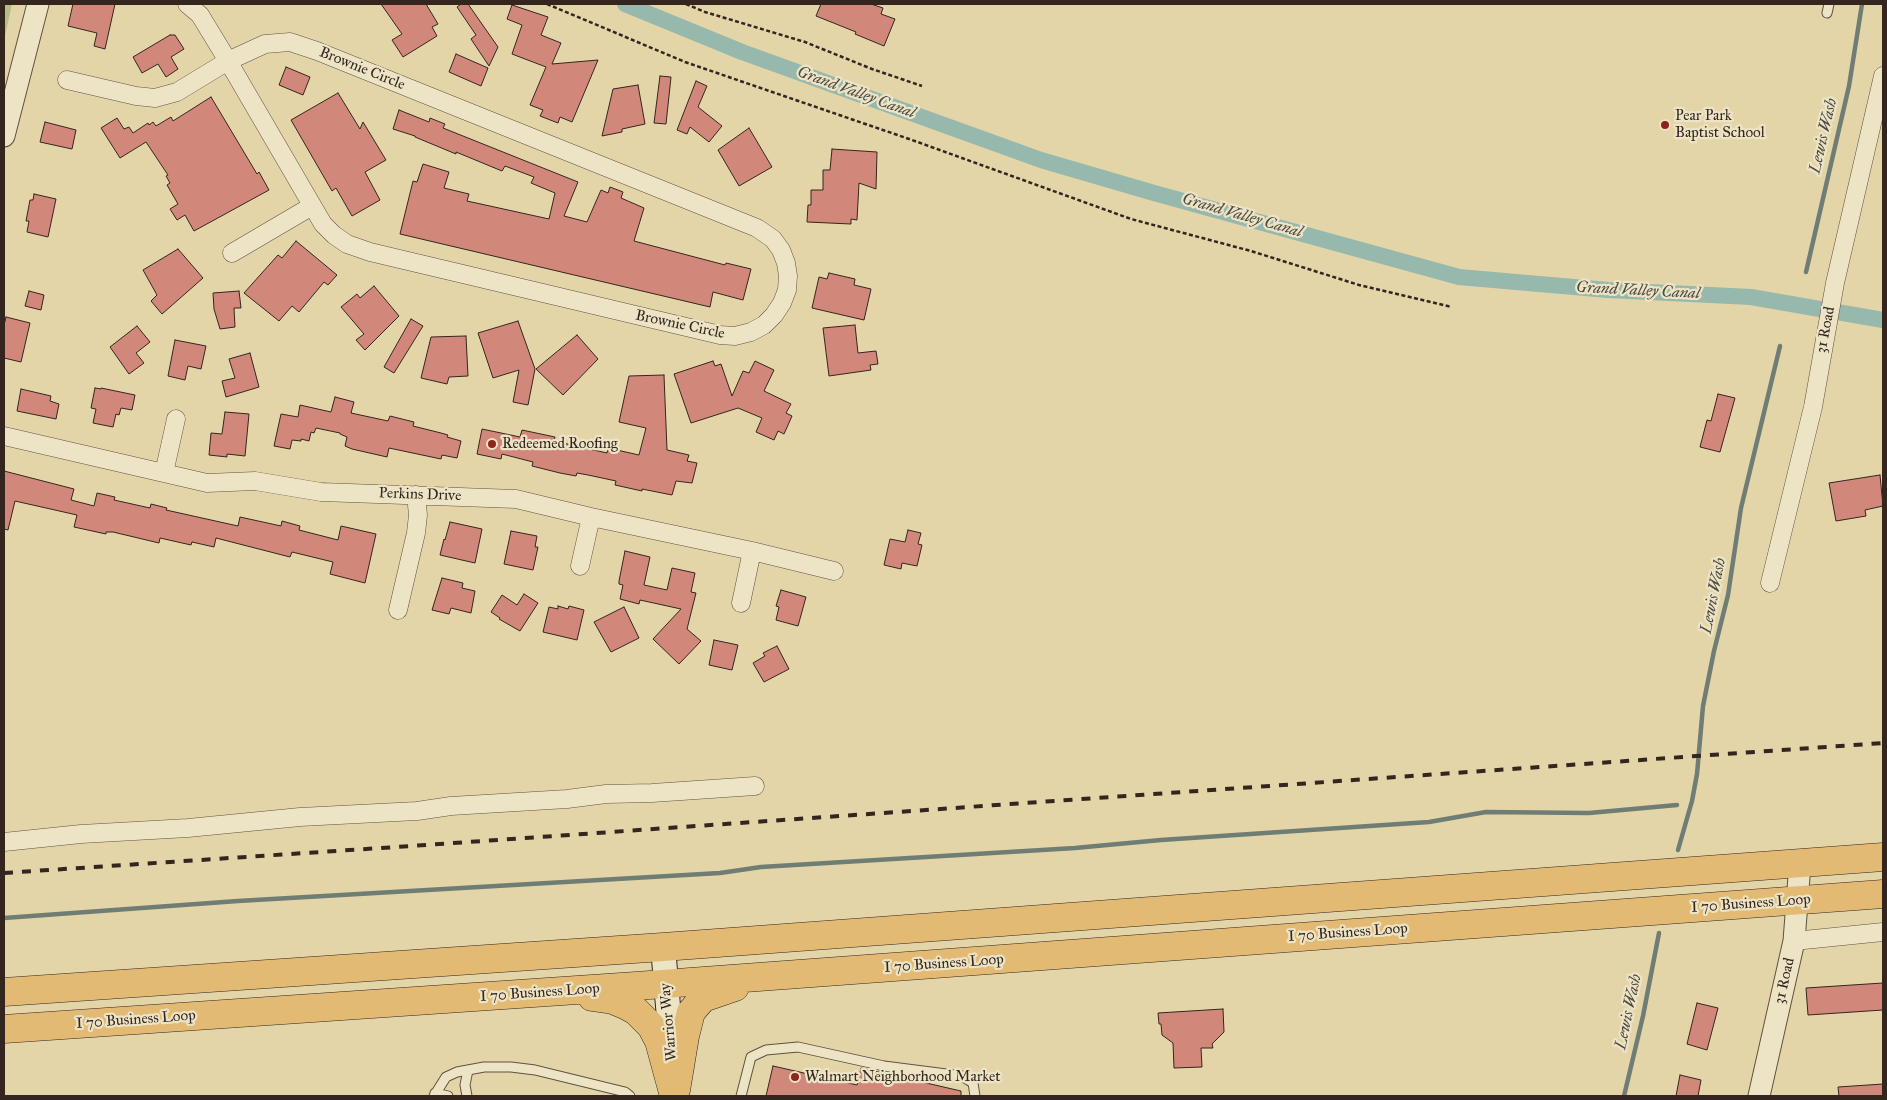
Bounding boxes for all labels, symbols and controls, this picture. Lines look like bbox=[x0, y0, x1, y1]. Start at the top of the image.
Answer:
street label: Brownie Circle bbox=[316, 44, 408, 94]
water label: Grand Valley Canal bbox=[794, 63, 918, 123]
water label: Lewis Wash bbox=[1806, 97, 1842, 175]
place label: Pear Park Baptist School bbox=[1675, 107, 1765, 142]
marker: Pear Park Baptist School bbox=[1659, 119, 1671, 131]
water label: Grand Valley Canal bbox=[1180, 190, 1304, 242]
water label: Grand Valley Canal bbox=[1576, 278, 1700, 304]
street label: 31 Road bbox=[1813, 305, 1839, 355]
street label: Brownie Circle bbox=[634, 307, 726, 343]
place label: Redeemed Roofing bbox=[502, 435, 618, 453]
marker: Redeemed Roofing bbox=[486, 438, 498, 450]
street label: Perkins Drive bbox=[378, 485, 462, 505]
water label: Lewis Wash bbox=[1697, 557, 1731, 635]
street label: I 70 Business Loop bbox=[1691, 891, 1811, 917]
street label: I 70 Business Loop bbox=[1288, 920, 1408, 946]
street label: I 70 Business Loop bbox=[884, 951, 1004, 977]
street label: 31 Road bbox=[1771, 956, 1799, 1006]
water label: Lewis Wash bbox=[1612, 973, 1646, 1051]
street label: I 70 Business Loop bbox=[480, 980, 600, 1006]
street label: Warrior Way bbox=[657, 982, 681, 1062]
street label: I 70 Business Loop bbox=[76, 1007, 196, 1033]
place label: Walmart Neighborhood Market bbox=[805, 1068, 1001, 1086]
marker: Walmart Neighborhood Market bbox=[789, 1071, 801, 1083]

